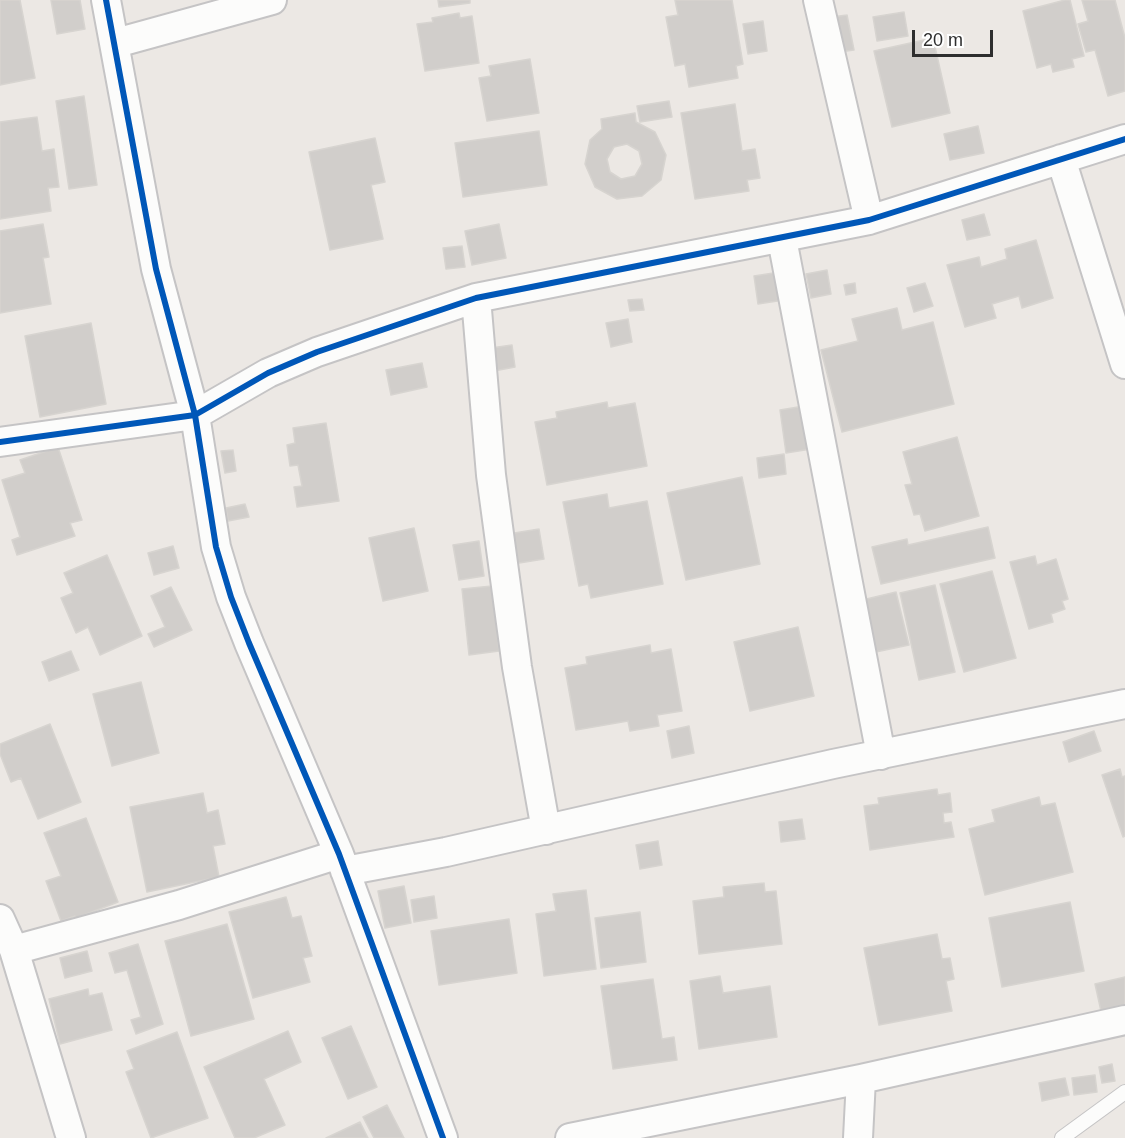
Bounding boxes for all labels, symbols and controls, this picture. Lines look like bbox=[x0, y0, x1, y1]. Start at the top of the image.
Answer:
scale bar bbox=[915, 18, 996, 56]
text: 20 m bbox=[923, 30, 963, 50]

